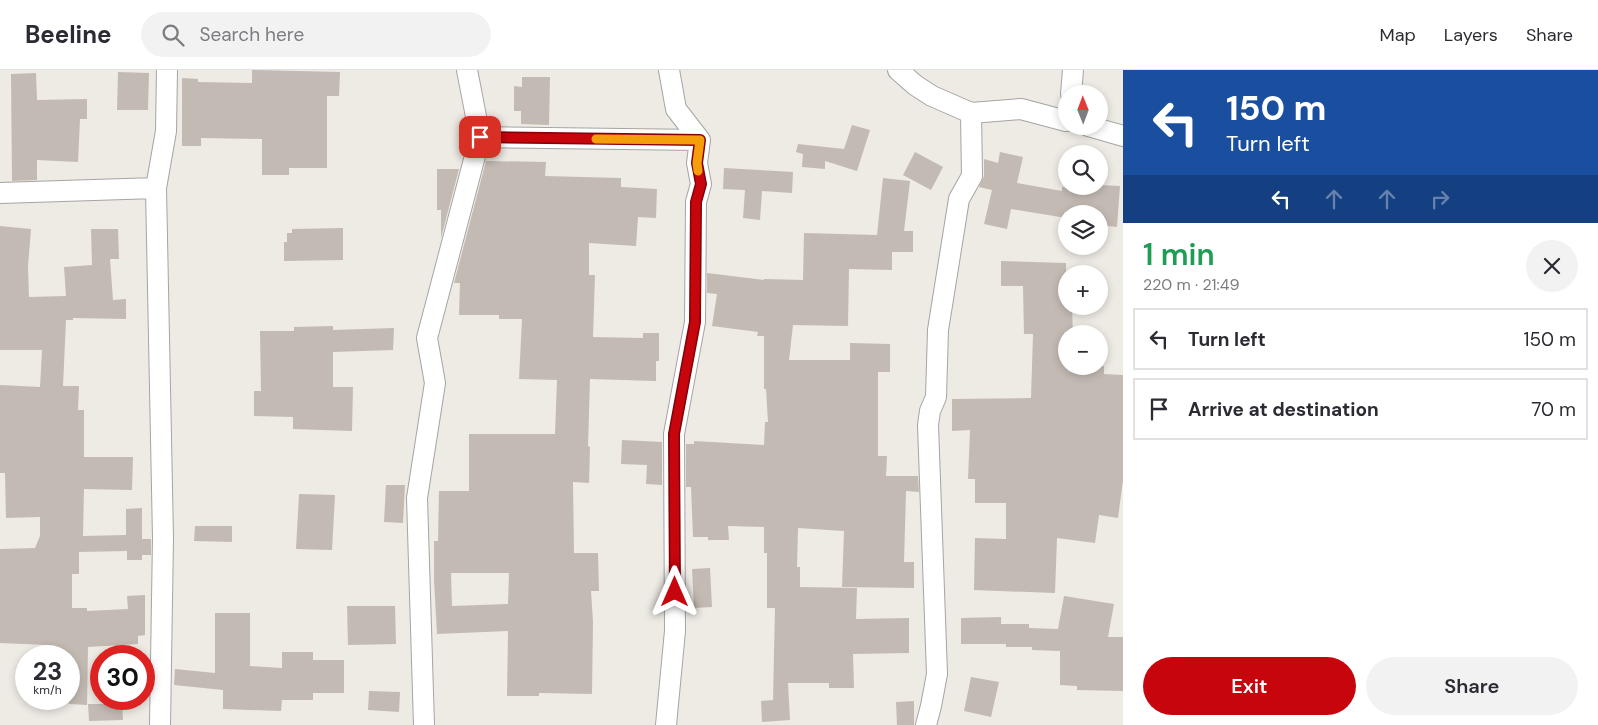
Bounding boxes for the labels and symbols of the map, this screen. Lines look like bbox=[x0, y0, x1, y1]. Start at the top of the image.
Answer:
north arrow bbox=[1058, 85, 1108, 135]
pin bbox=[459, 116, 501, 158]
position arrow bbox=[648, 565, 700, 617]
speed limit sign: 30 bbox=[90, 645, 155, 710]

